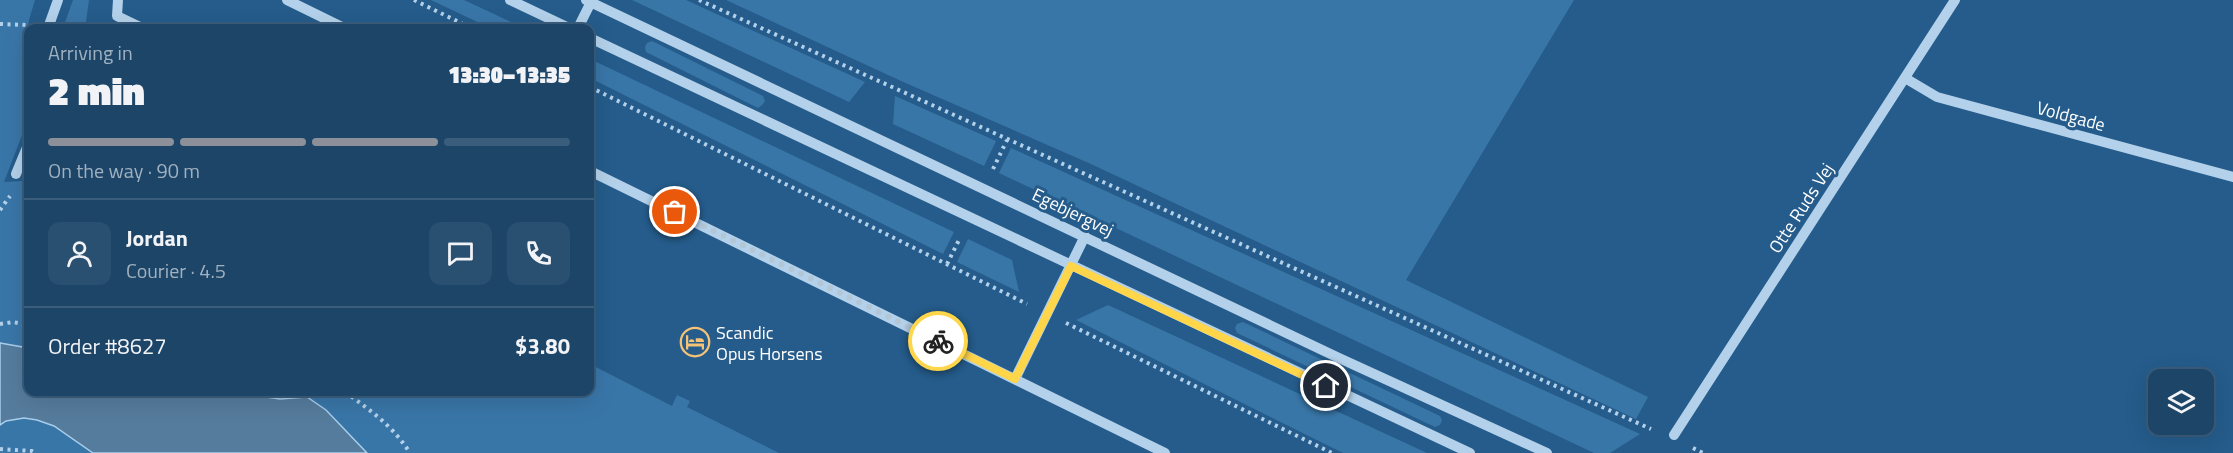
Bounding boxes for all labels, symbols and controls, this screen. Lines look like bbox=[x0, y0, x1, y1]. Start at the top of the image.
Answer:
text: Arriving in bbox=[48, 37, 133, 68]
text: 13:30–13:35 bbox=[448, 58, 570, 92]
text: 2 min bbox=[48, 61, 145, 120]
street label: Voldgade bbox=[2034, 94, 2108, 138]
text: On the way · 90 m bbox=[48, 155, 200, 186]
street label: Otte Ruds Vej bbox=[1762, 157, 1840, 259]
street label: Egebjergvej bbox=[1028, 181, 1118, 243]
pin bbox=[649, 186, 700, 237]
icon: bag bbox=[658, 195, 691, 228]
text: Jordan bbox=[126, 221, 188, 255]
button: person bbox=[48, 222, 111, 285]
button: chat bbox=[429, 222, 492, 285]
button: phone bbox=[507, 222, 570, 285]
text: Courier · 4.5 bbox=[126, 255, 226, 286]
courier bbox=[908, 311, 968, 371]
place label: Scandic Opus Horsens bbox=[716, 319, 823, 367]
icon: bike bbox=[922, 325, 955, 358]
hotel icon: Scandic Opus Horsens bbox=[679, 326, 711, 358]
text: Order #8627 bbox=[48, 329, 167, 363]
text: $3.80 bbox=[515, 329, 570, 363]
pin bbox=[1300, 360, 1351, 411]
icon: home bbox=[1309, 369, 1342, 402]
map controls bbox=[2148, 369, 2214, 435]
button: layers bbox=[2148, 369, 2214, 435]

